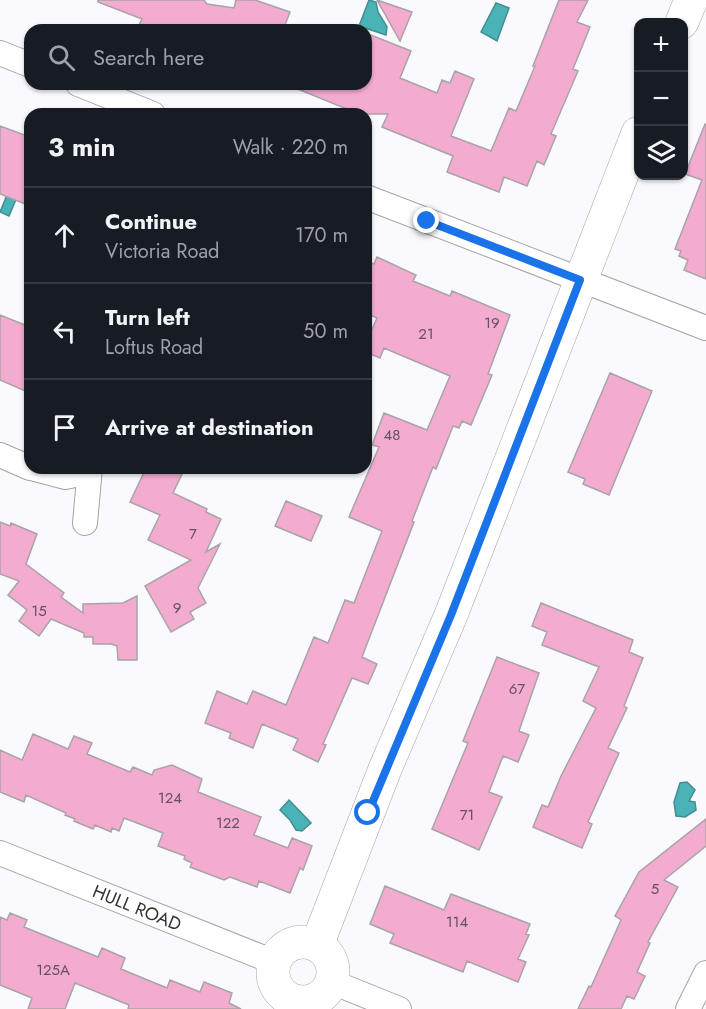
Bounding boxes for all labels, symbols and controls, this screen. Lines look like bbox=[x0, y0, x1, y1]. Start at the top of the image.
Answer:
map controls bbox=[634, 18, 688, 180]
button: + bbox=[634, 18, 688, 72]
search box bbox=[24, 24, 372, 90]
icon: search bbox=[45, 41, 78, 74]
text: Search here bbox=[93, 41, 204, 73]
button: − bbox=[634, 72, 688, 126]
button: layers bbox=[634, 126, 688, 180]
text: 3 min bbox=[48, 128, 115, 166]
text: Walk · 220 m bbox=[233, 133, 348, 162]
text: Continue bbox=[105, 205, 197, 237]
route end bbox=[413, 207, 439, 233]
icon: ahead bbox=[48, 219, 81, 252]
text: 170 m bbox=[295, 221, 348, 250]
text: Victoria Road bbox=[105, 237, 220, 266]
text: Turn left bbox=[105, 301, 190, 333]
house number: 19 bbox=[484, 312, 500, 334]
icon: left bbox=[48, 315, 81, 348]
text: 50 m bbox=[303, 317, 348, 346]
house number: 21 bbox=[418, 323, 434, 345]
text: Loftus Road bbox=[105, 333, 203, 362]
icon: arrive bbox=[48, 411, 81, 444]
text: Arrive at destination bbox=[105, 411, 314, 443]
house number: 48 bbox=[384, 424, 400, 446]
house number: 7 bbox=[189, 523, 197, 545]
house number: 9 bbox=[173, 597, 181, 619]
house number: 15 bbox=[31, 600, 47, 622]
house number: 67 bbox=[509, 678, 525, 700]
house number: 124 bbox=[158, 787, 182, 809]
route start bbox=[354, 799, 380, 825]
house number: 71 bbox=[460, 804, 474, 826]
house number: 122 bbox=[216, 812, 240, 834]
street label: HULL ROAD bbox=[89, 878, 185, 938]
house number: 5 bbox=[651, 878, 659, 900]
house number: 114 bbox=[446, 911, 468, 933]
house number: 125A bbox=[36, 959, 70, 981]

